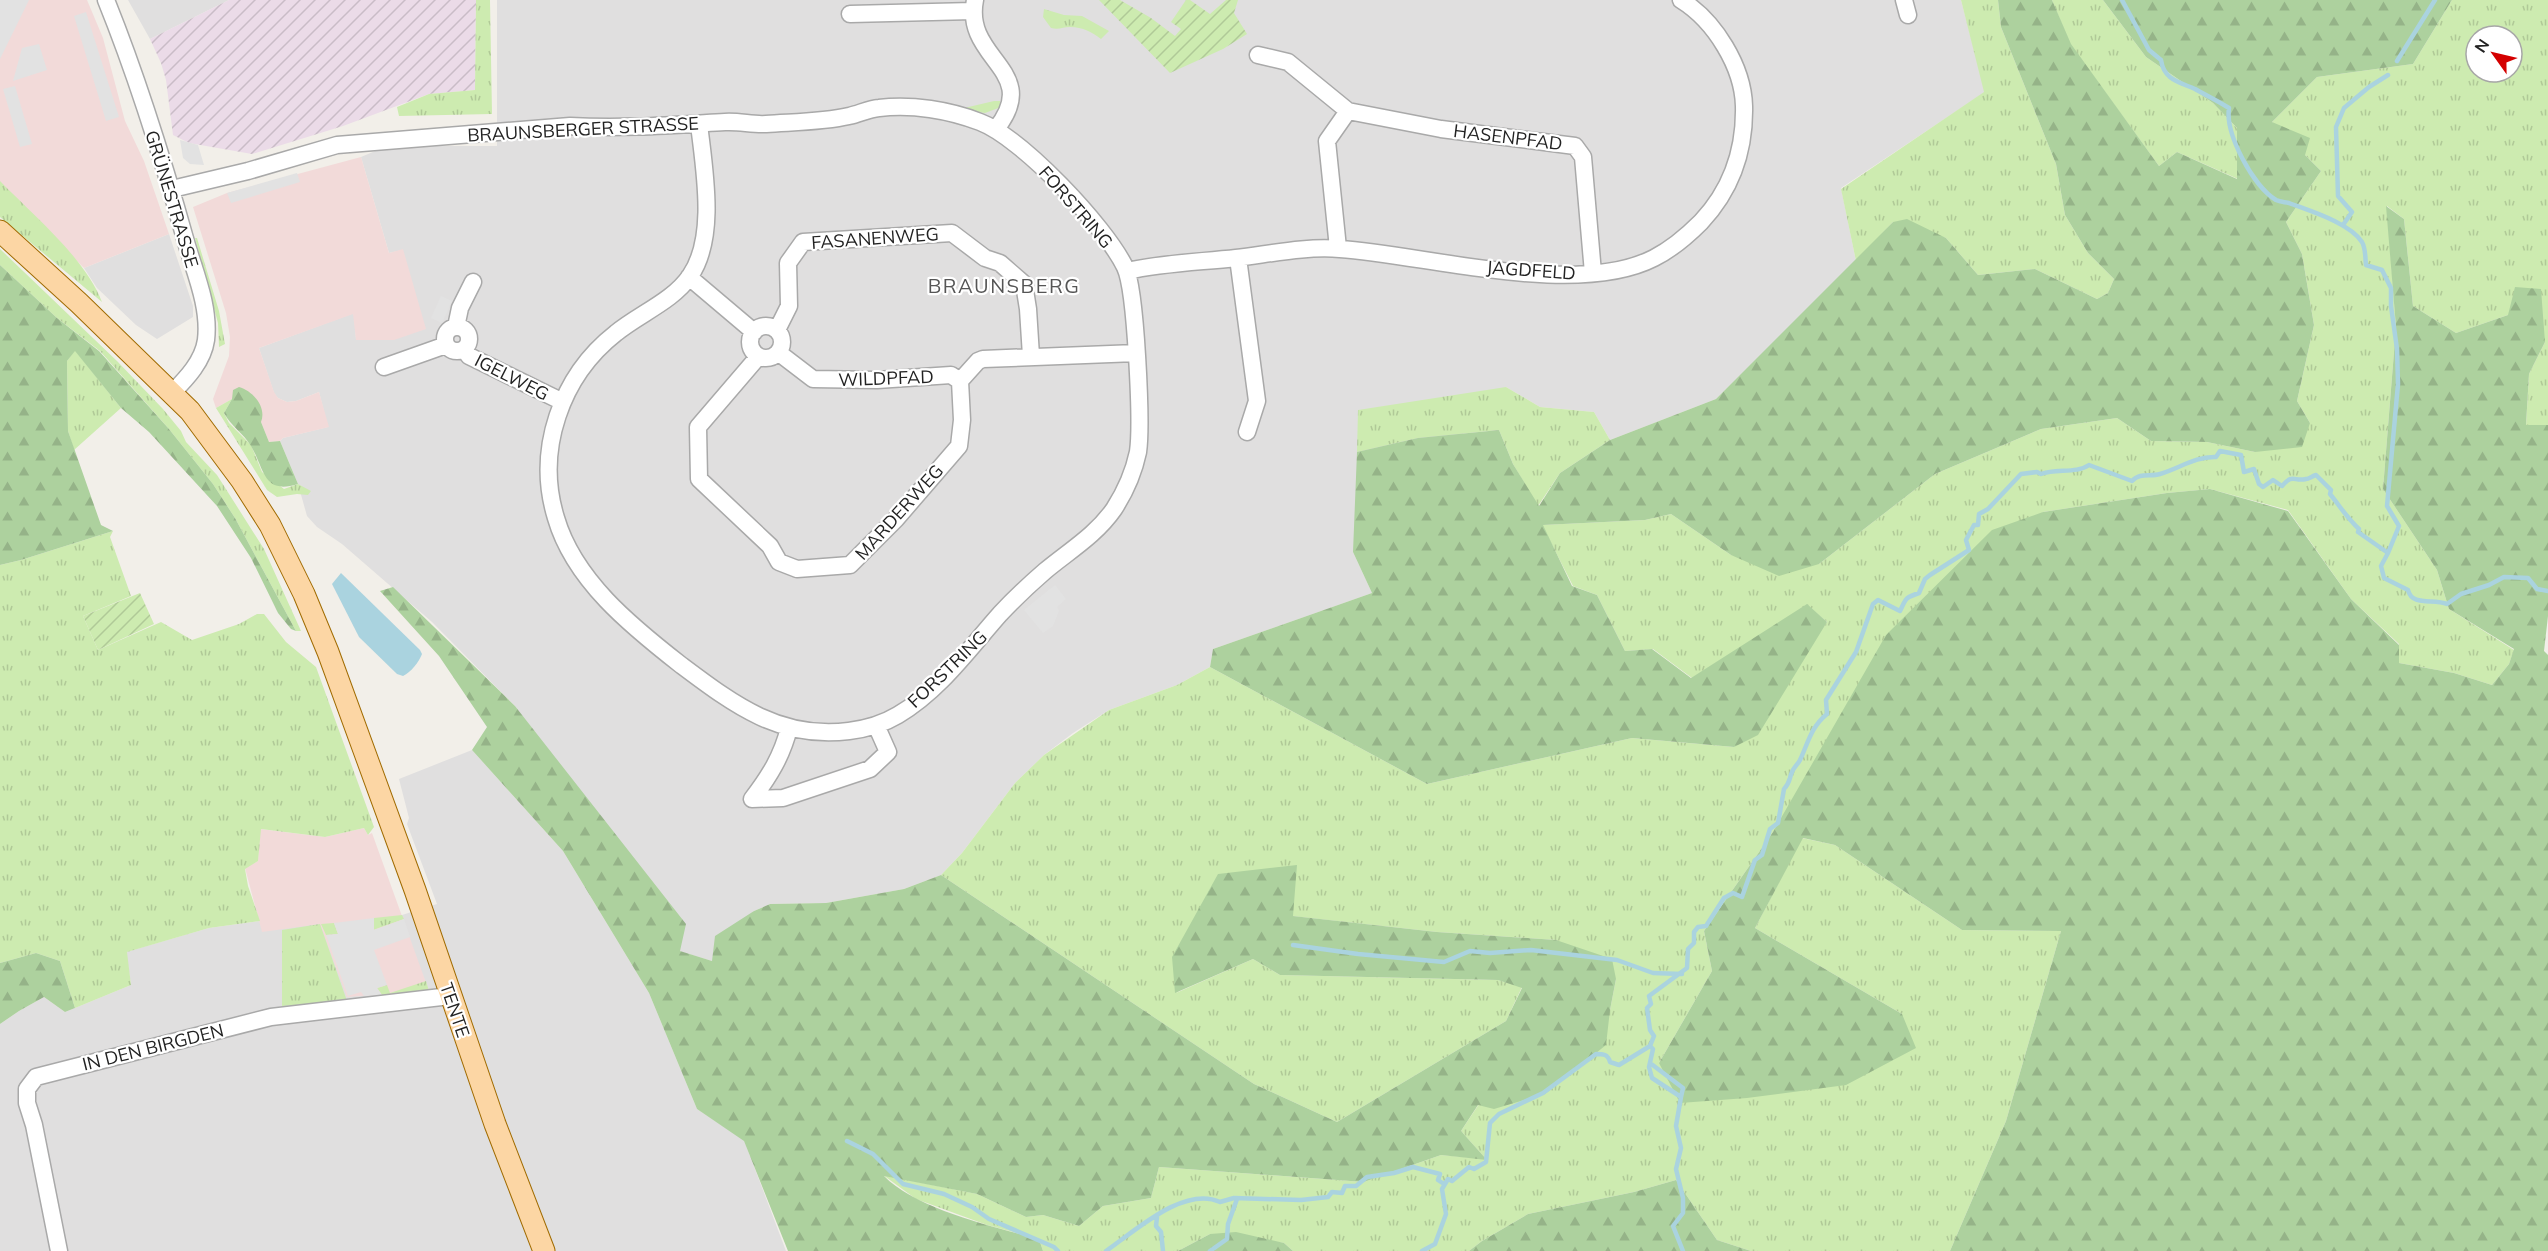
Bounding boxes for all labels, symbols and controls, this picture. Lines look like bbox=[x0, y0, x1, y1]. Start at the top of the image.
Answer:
north arrow bbox=[2464, 24, 2524, 84]
text: N bbox=[2470, 35, 2493, 56]
street label: BRAUNSBERGER STRASSE bbox=[467, 111, 699, 147]
street label: HASENPFAD bbox=[1452, 119, 1564, 155]
street label: GRÜNESTRASSE bbox=[140, 127, 204, 271]
street label: FORSTRING bbox=[1034, 161, 1118, 253]
street label: FASANENWEG bbox=[810, 222, 940, 254]
street label: JAGDFELD bbox=[1486, 255, 1576, 285]
district label: BRAUNSBERG bbox=[928, 273, 1080, 298]
street label: IGELWEG bbox=[471, 349, 553, 405]
street label: WILDPFAD bbox=[838, 365, 934, 391]
street label: MARDERWEG bbox=[850, 459, 948, 565]
street label: FORSTRING bbox=[902, 625, 992, 713]
street label: TENTE bbox=[435, 980, 475, 1040]
street label: IN DEN BIRGDEN bbox=[80, 1018, 226, 1076]

